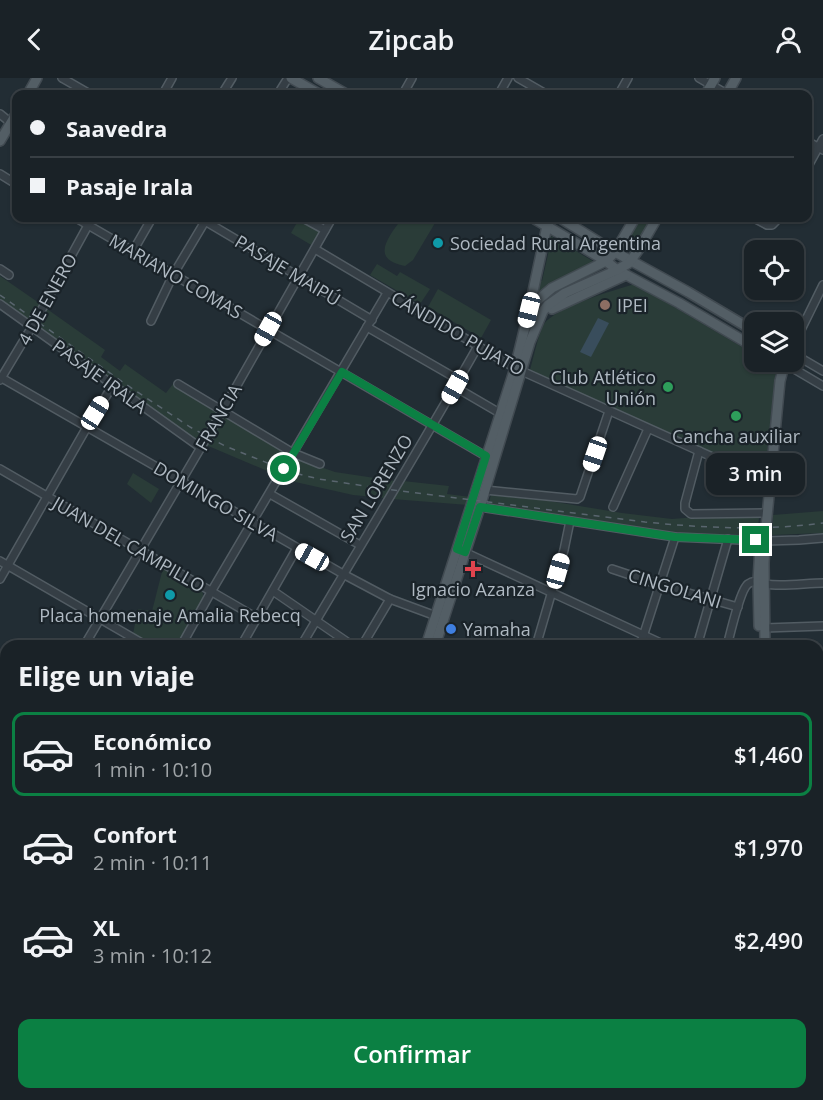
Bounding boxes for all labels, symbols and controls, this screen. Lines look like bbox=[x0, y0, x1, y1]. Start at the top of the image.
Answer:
text: Zipcab bbox=[369, 21, 454, 58]
icon: back bbox=[18, 23, 51, 56]
icon: person bbox=[772, 23, 805, 56]
text: Saavedra bbox=[66, 113, 167, 143]
text: Pasaje Irala bbox=[66, 171, 193, 201]
street label: MARIANO COMAS bbox=[105, 228, 247, 324]
street label: PASAJE MAIPÚ bbox=[231, 229, 345, 311]
place label: Sociedad Rural Argentina bbox=[450, 231, 661, 255]
marker: Sociedad Rural Argentina bbox=[431, 236, 445, 250]
map controls bbox=[744, 240, 804, 372]
button: locate bbox=[744, 240, 804, 300]
street label: 4 DE ENERO bbox=[12, 249, 82, 349]
street label: CÁNDIDO PUJATO bbox=[387, 285, 529, 381]
car bbox=[516, 290, 542, 330]
place label: IPEI bbox=[617, 293, 648, 317]
marker: IPEI bbox=[598, 298, 612, 312]
car bbox=[251, 309, 285, 349]
button: layers bbox=[744, 312, 804, 372]
street label: PASAJE IRALA bbox=[48, 334, 153, 419]
place label: Club Atlético Unión bbox=[551, 365, 656, 410]
car bbox=[438, 367, 472, 407]
street label: FRANCIA bbox=[189, 379, 247, 455]
marker: Club Atlético Unión bbox=[661, 380, 675, 394]
car bbox=[78, 393, 112, 433]
marker: Cancha auxiliar bbox=[729, 409, 743, 423]
place label: Cancha auxiliar bbox=[672, 424, 801, 448]
street label: SAN LORENZO bbox=[334, 430, 418, 546]
car bbox=[581, 434, 609, 474]
callout: 3 min bbox=[706, 453, 806, 495]
route start bbox=[270, 455, 297, 482]
street label: DOMINGO SILVA bbox=[149, 456, 283, 547]
text: 3 min bbox=[729, 460, 783, 487]
street label: JUAN DEL CAMPILLO bbox=[47, 490, 210, 597]
route end bbox=[742, 526, 769, 553]
car bbox=[292, 540, 332, 574]
car bbox=[544, 551, 572, 591]
marker: Ignacio Azanza bbox=[466, 562, 480, 576]
street label: CINGOLANI bbox=[625, 562, 725, 614]
place label: Ignacio Azanza bbox=[411, 577, 535, 601]
marker: Placa homenaje Amalia Rebecq bbox=[163, 588, 177, 602]
place label: Placa homenaje Amalia Rebecq bbox=[39, 603, 301, 627]
place label: Yamaha bbox=[463, 617, 531, 641]
marker: Yamaha bbox=[444, 622, 458, 636]
text: Elige un viaje bbox=[18, 657, 194, 694]
text: Económico bbox=[93, 726, 212, 756]
icon: car bbox=[21, 727, 75, 781]
text: $1,460 bbox=[734, 739, 803, 769]
text: 1 min · 10:10 bbox=[93, 756, 212, 783]
text: Confort bbox=[93, 819, 177, 849]
icon: car bbox=[21, 820, 75, 874]
text: $1,970 bbox=[734, 832, 803, 862]
text: 2 min · 10:11 bbox=[93, 849, 212, 876]
text: XL bbox=[93, 912, 120, 942]
icon: car bbox=[21, 913, 75, 967]
text: $2,490 bbox=[734, 925, 803, 955]
text: 3 min · 10:12 bbox=[93, 942, 212, 969]
button: Confirmar bbox=[18, 1019, 806, 1088]

